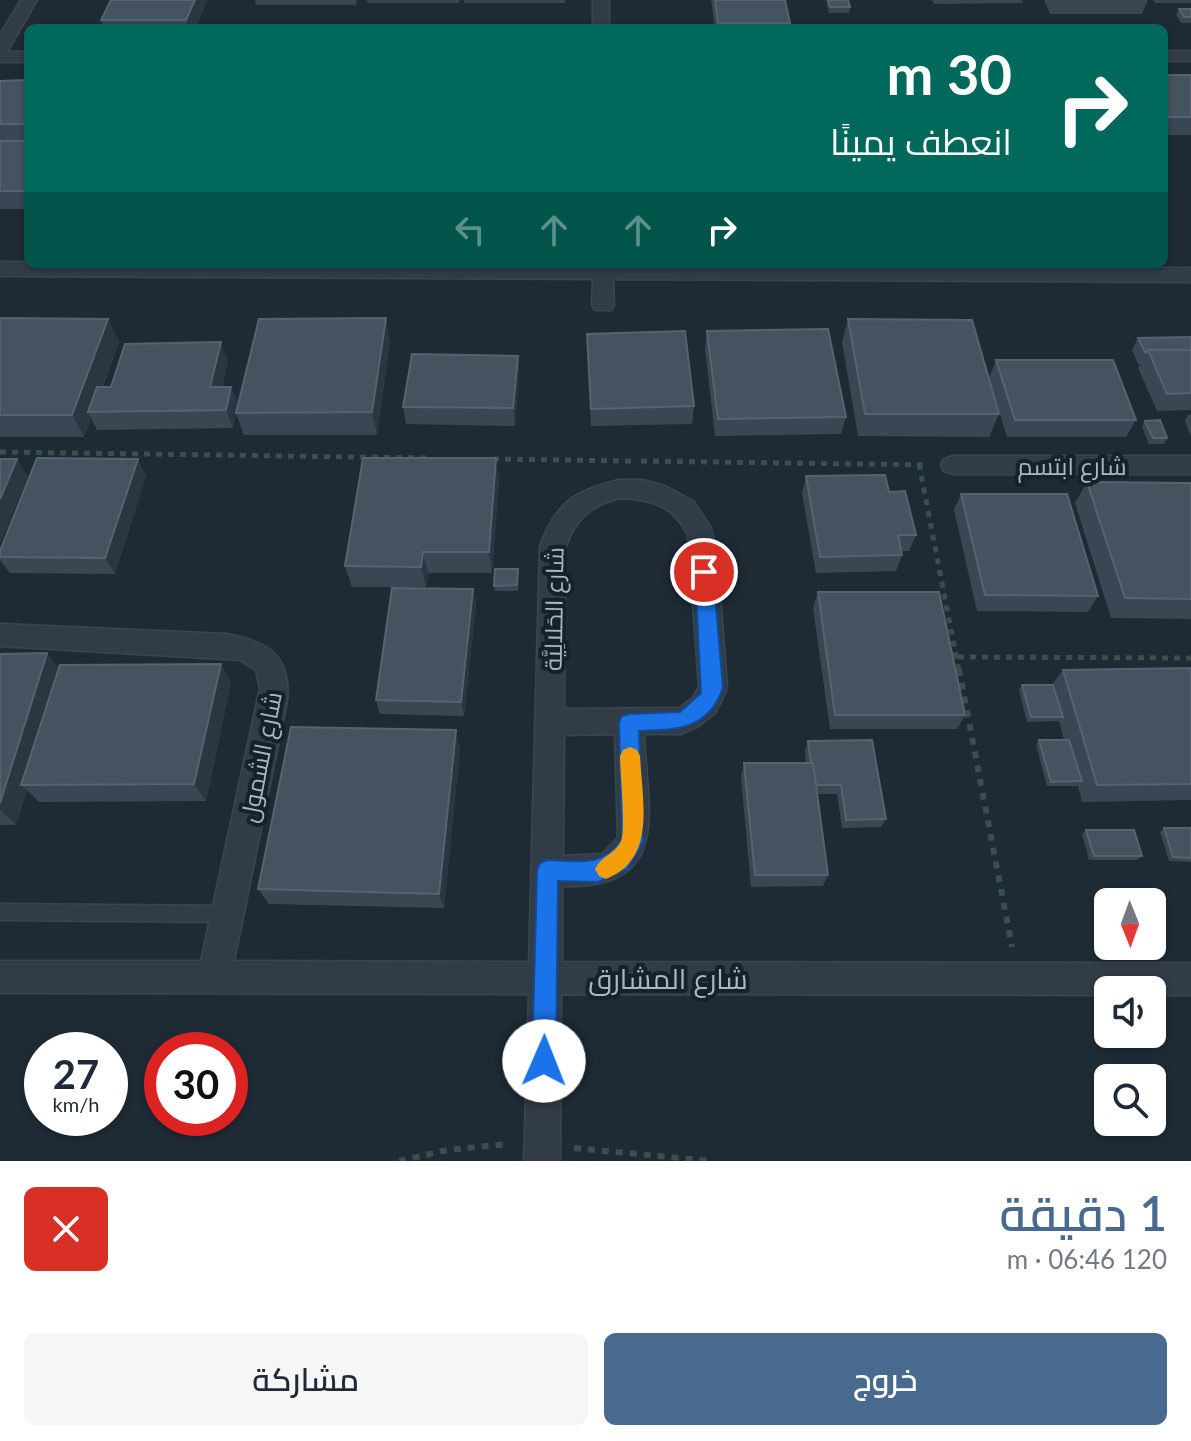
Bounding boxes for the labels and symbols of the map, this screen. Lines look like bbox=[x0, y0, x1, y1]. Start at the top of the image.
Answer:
street label: شارع ابتسم bbox=[1017, 451, 1127, 483]
pin bbox=[670, 538, 738, 606]
street label: شارع الحَلالِيَّة bbox=[537, 547, 572, 671]
street label: شارع الشمول bbox=[233, 689, 290, 825]
north arrow bbox=[1094, 888, 1166, 960]
street label: شارع المشارق bbox=[588, 961, 748, 998]
position arrow bbox=[502, 1019, 586, 1103]
speed limit sign: 30 bbox=[144, 1032, 248, 1136]

